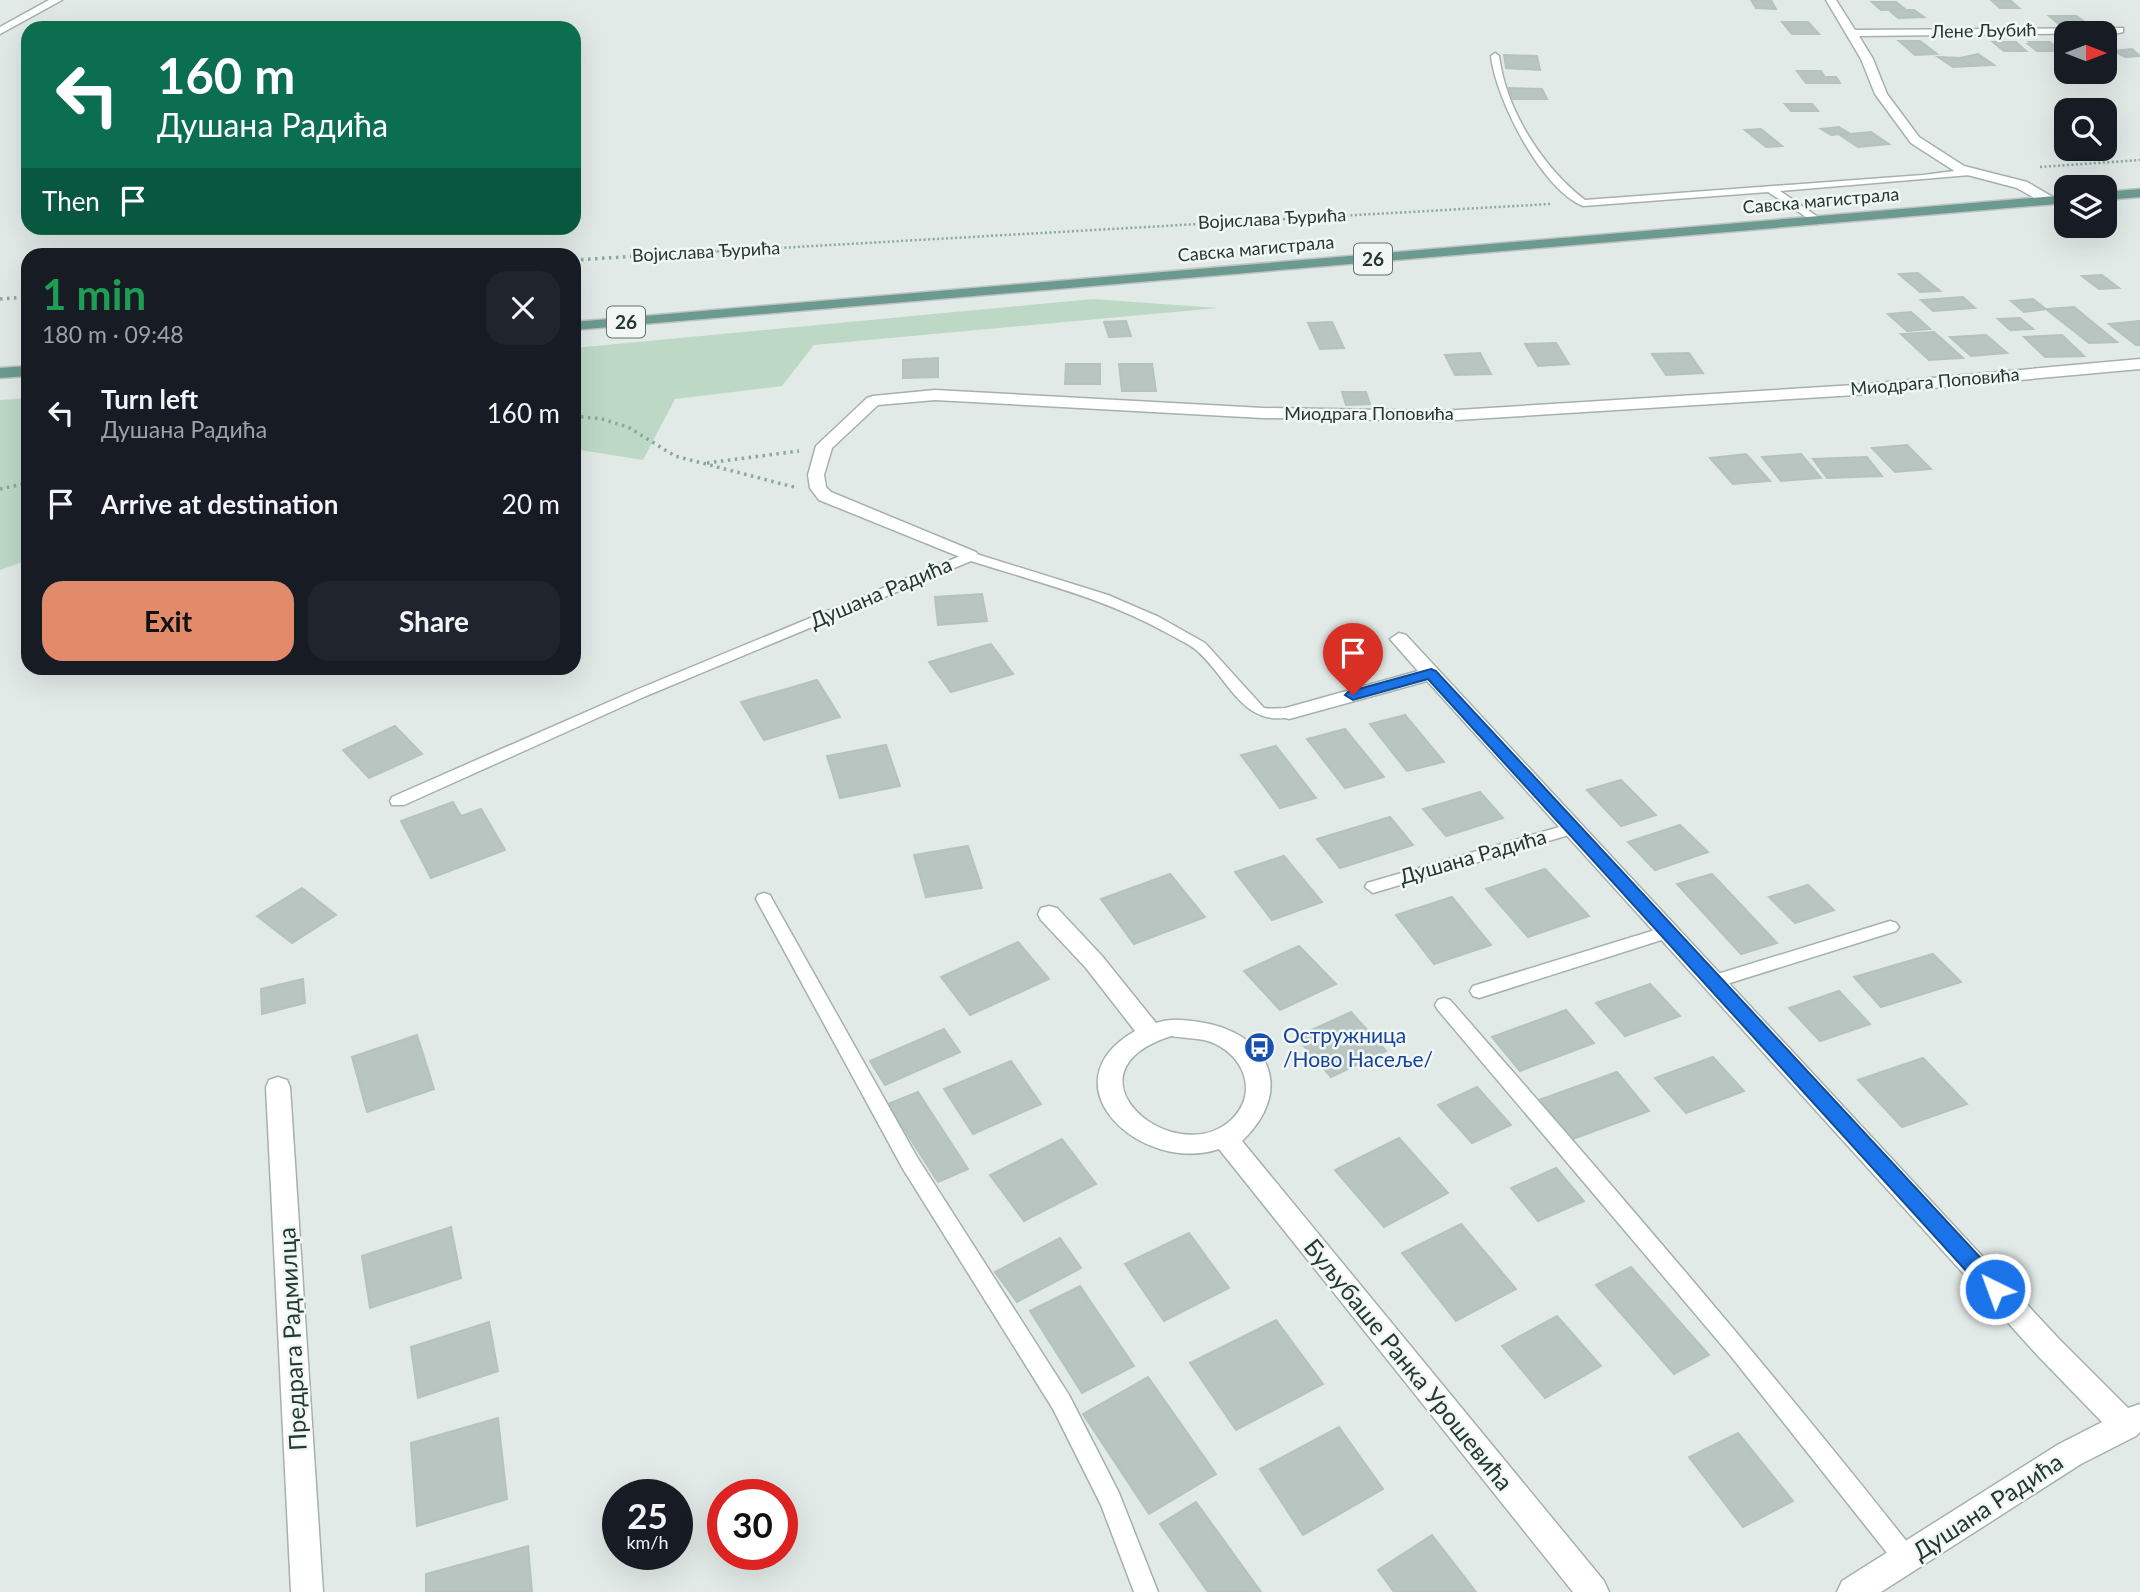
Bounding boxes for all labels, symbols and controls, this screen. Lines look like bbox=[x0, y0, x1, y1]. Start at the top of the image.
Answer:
street label: Лене Љубић bbox=[1930, 18, 2037, 42]
north arrow bbox=[2054, 21, 2118, 84]
map controls bbox=[2054, 21, 2117, 238]
text: 160 m bbox=[157, 46, 295, 104]
icon: left bbox=[42, 49, 133, 140]
button: search bbox=[2054, 98, 2117, 161]
text: Душана Радића bbox=[157, 105, 388, 144]
button: layers bbox=[2054, 175, 2117, 238]
icon: arrive bbox=[114, 182, 152, 220]
street label: Савска магистрала bbox=[1742, 182, 1900, 218]
text: Then bbox=[42, 185, 100, 217]
street label: Војислава Ђурића bbox=[1197, 203, 1347, 233]
street label: Савска магистрала bbox=[1177, 230, 1335, 266]
street label: Војислава Ђурића bbox=[631, 236, 781, 266]
road number: 26 bbox=[1354, 244, 1392, 274]
text: 1 min bbox=[42, 269, 146, 319]
button: close bbox=[486, 271, 560, 345]
road number: 26 bbox=[607, 306, 645, 338]
text: 180 m · 09:48 bbox=[42, 320, 184, 348]
street label: Миодрага Поповића bbox=[1849, 363, 2020, 399]
text: Turn left bbox=[101, 383, 198, 415]
icon: left bbox=[42, 394, 80, 432]
text: 160 m bbox=[487, 397, 560, 429]
street label: Миодрага Поповића bbox=[1284, 402, 1454, 424]
text: Душана Радића bbox=[101, 415, 267, 443]
icon: arrive bbox=[42, 485, 80, 523]
text: Arrive at destination bbox=[101, 488, 338, 520]
text: 20 m bbox=[502, 488, 560, 520]
street label: Душана Радића bbox=[806, 550, 955, 633]
button: Exit bbox=[42, 581, 294, 661]
button: Share bbox=[308, 581, 560, 661]
pin bbox=[1323, 623, 1383, 695]
icon: arrive bbox=[1334, 634, 1372, 672]
street label: Душана Радића bbox=[1396, 823, 1549, 888]
place label: Остружница /Ново Насеље/ bbox=[1283, 1022, 1433, 1071]
bus stop icon: Остружница /Ново Насеље/ bbox=[1243, 1031, 1277, 1065]
street label: Предрага Радмилца bbox=[271, 1227, 312, 1451]
street label: Буљубаше Ранка Урошевића bbox=[1299, 1232, 1520, 1496]
position arrow bbox=[1958, 1252, 2032, 1326]
street label: Душана Радића bbox=[1907, 1446, 2068, 1565]
speed limit sign: 30 bbox=[707, 1479, 798, 1570]
text: 25 bbox=[627, 1494, 668, 1536]
text: km/h bbox=[626, 1531, 669, 1553]

